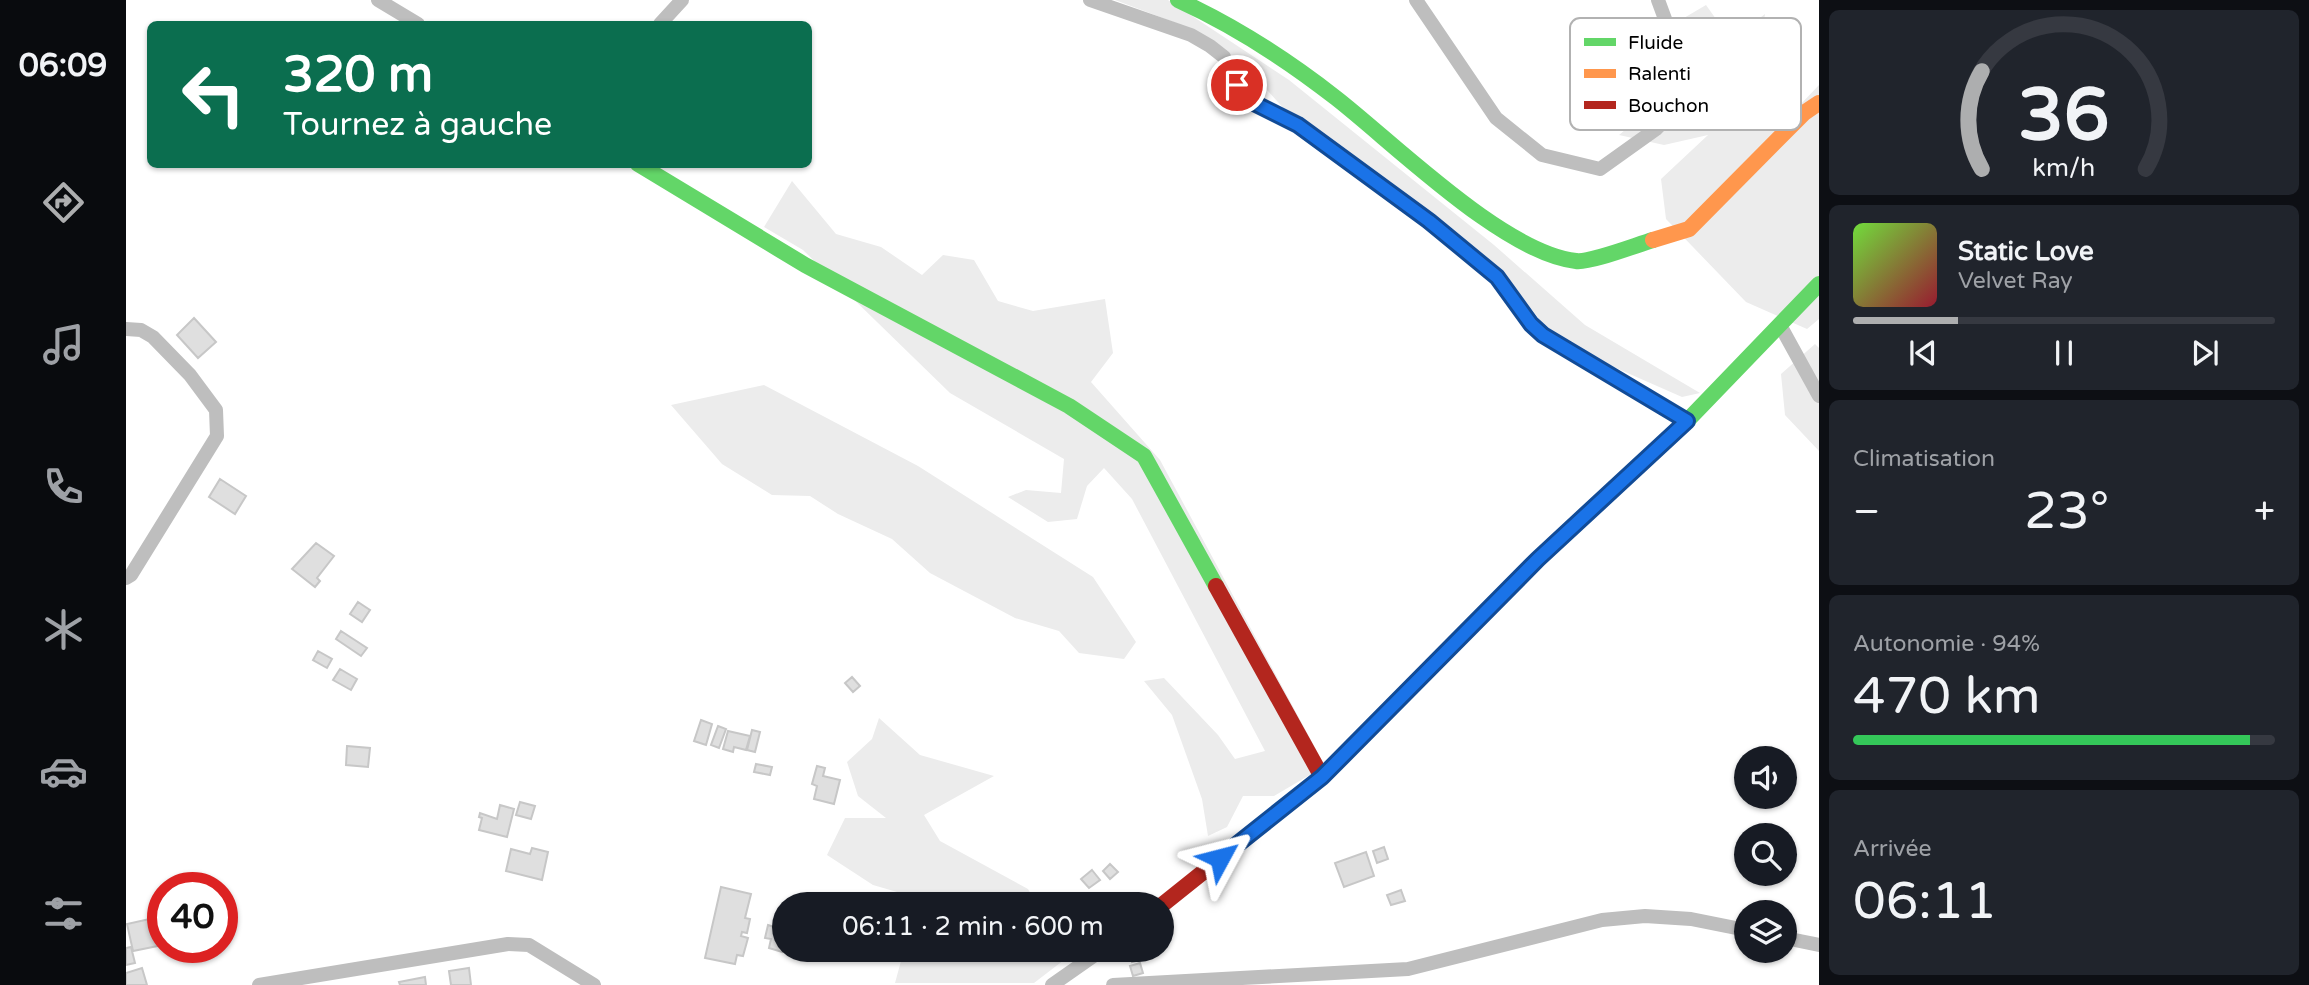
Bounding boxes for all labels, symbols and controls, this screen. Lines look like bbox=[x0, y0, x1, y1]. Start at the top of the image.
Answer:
legend bbox=[1570, 18, 1801, 130]
text: Fluide bbox=[1628, 32, 1683, 54]
text: 320 m bbox=[283, 46, 433, 105]
text: 06:09 bbox=[19, 47, 107, 85]
icon: left bbox=[168, 49, 259, 140]
pin bbox=[1207, 55, 1267, 115]
text: Ralenti bbox=[1628, 63, 1691, 85]
icon: arrive bbox=[1218, 66, 1256, 104]
text: 36 bbox=[2018, 72, 2110, 160]
text: Bouchon bbox=[1628, 95, 1709, 117]
text: Tournez à gauche bbox=[283, 106, 552, 144]
text: km/h bbox=[2033, 152, 2095, 182]
icon: directions bbox=[39, 178, 88, 227]
text: Static Love bbox=[1958, 236, 2094, 267]
text: Velvet Ray bbox=[1958, 267, 2073, 295]
icon: music bbox=[39, 320, 88, 369]
icon: previous bbox=[1904, 334, 1942, 372]
icon: pause bbox=[2045, 334, 2083, 372]
icon: next bbox=[2186, 334, 2224, 372]
text: Climatisation bbox=[1853, 445, 1995, 473]
icon: phone bbox=[39, 462, 88, 511]
text: 23° bbox=[2024, 480, 2109, 543]
text: − bbox=[1853, 489, 1880, 535]
text: + bbox=[2254, 489, 2275, 535]
icon: climate bbox=[39, 605, 88, 654]
text: Autonomie · 94% bbox=[1853, 630, 2040, 658]
text: 470 km bbox=[1853, 665, 2041, 728]
map controls bbox=[1734, 746, 1797, 963]
button: sound bbox=[1734, 746, 1797, 809]
icon: car bbox=[39, 747, 88, 796]
position arrow bbox=[1183, 821, 1257, 895]
button: search bbox=[1734, 823, 1797, 886]
text: Arrivée bbox=[1853, 835, 1931, 863]
text: 06:11 bbox=[1853, 870, 1997, 933]
speed limit sign: 40 bbox=[147, 872, 238, 963]
icon: filters bbox=[39, 889, 88, 938]
button: layers bbox=[1734, 900, 1797, 963]
text: 06:11 · 2 min · 600 m bbox=[842, 911, 1104, 942]

